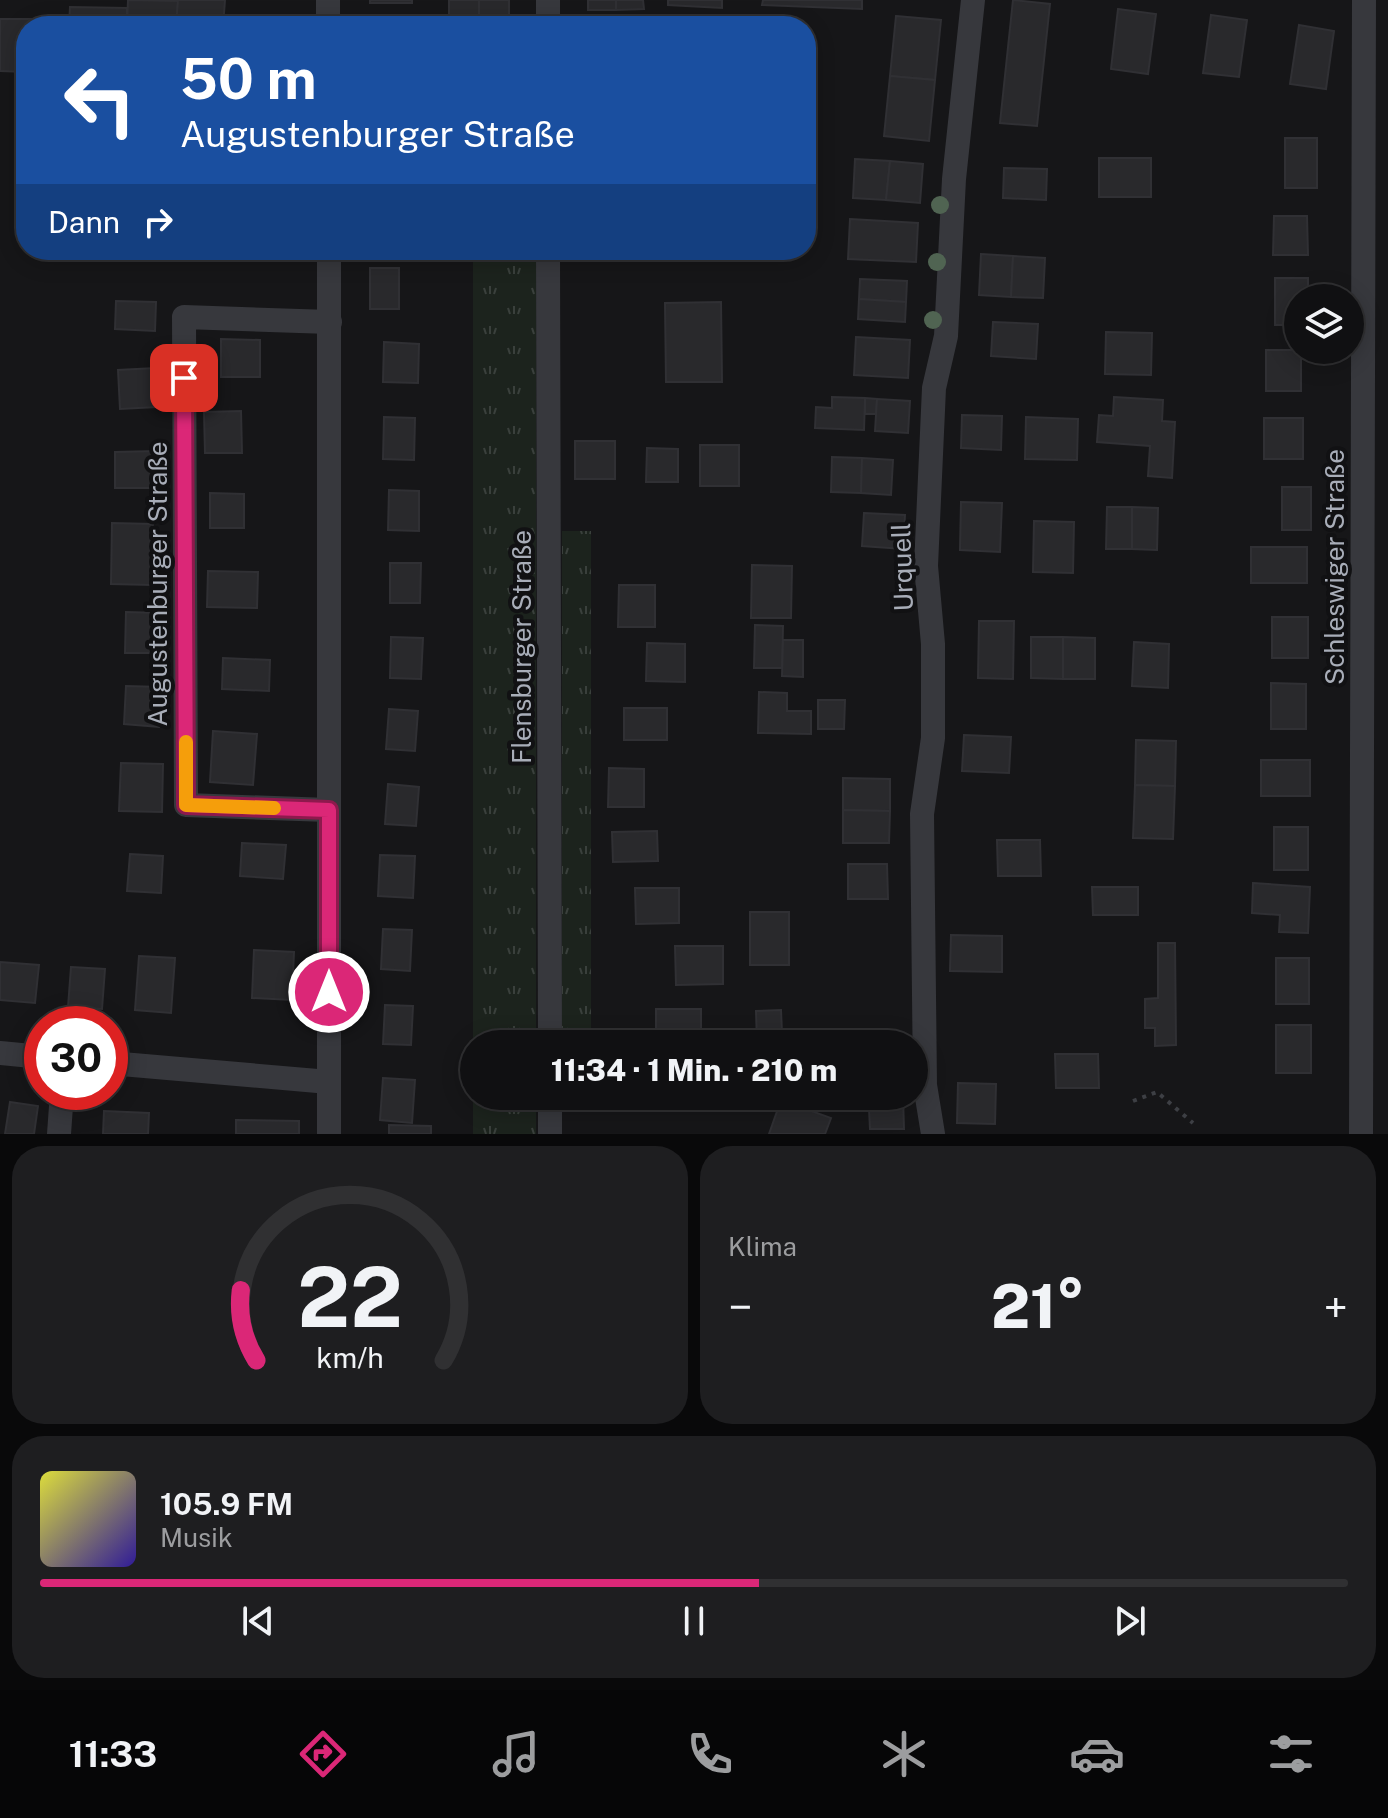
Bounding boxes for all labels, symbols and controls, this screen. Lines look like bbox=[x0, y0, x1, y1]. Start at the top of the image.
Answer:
text: 50 m bbox=[180, 46, 317, 112]
icon: left bbox=[48, 48, 152, 152]
text: Augustenburger Straße bbox=[180, 113, 575, 155]
icon: right bbox=[136, 200, 180, 244]
text: Dann bbox=[48, 204, 120, 240]
map controls bbox=[1284, 284, 1364, 364]
button: layers bbox=[1284, 284, 1364, 364]
pin bbox=[150, 344, 218, 412]
icon: arrive bbox=[162, 356, 206, 400]
street label: Augustenburger Straße bbox=[142, 441, 173, 727]
street label: Schleswiger Straße bbox=[1319, 449, 1350, 685]
street label: Urquell bbox=[885, 522, 919, 612]
street label: Flensburger Straße bbox=[506, 530, 537, 764]
position arrow bbox=[287, 950, 371, 1034]
speed limit sign: 30 bbox=[24, 1006, 128, 1110]
text: 11:34 · 1 Min. · 210 m bbox=[551, 1052, 837, 1088]
text: Klima bbox=[728, 1231, 797, 1262]
text: 22 bbox=[297, 1248, 403, 1346]
text: 21° bbox=[991, 1271, 1085, 1342]
text: − bbox=[728, 1281, 752, 1333]
text: + bbox=[1324, 1281, 1348, 1333]
text: km/h bbox=[316, 1341, 384, 1374]
text: 105.9 FM bbox=[160, 1486, 293, 1522]
text: Musik bbox=[160, 1522, 232, 1553]
icon: previous bbox=[236, 1599, 280, 1643]
icon: pause bbox=[672, 1599, 716, 1643]
icon: next bbox=[1108, 1599, 1152, 1643]
icon: directions bbox=[295, 1726, 351, 1782]
icon: music bbox=[488, 1726, 544, 1782]
icon: phone bbox=[682, 1726, 738, 1782]
icon: climate bbox=[876, 1726, 932, 1782]
icon: car bbox=[1069, 1726, 1125, 1782]
icon: filters bbox=[1263, 1726, 1319, 1782]
text: 11:33 bbox=[69, 1733, 157, 1775]

